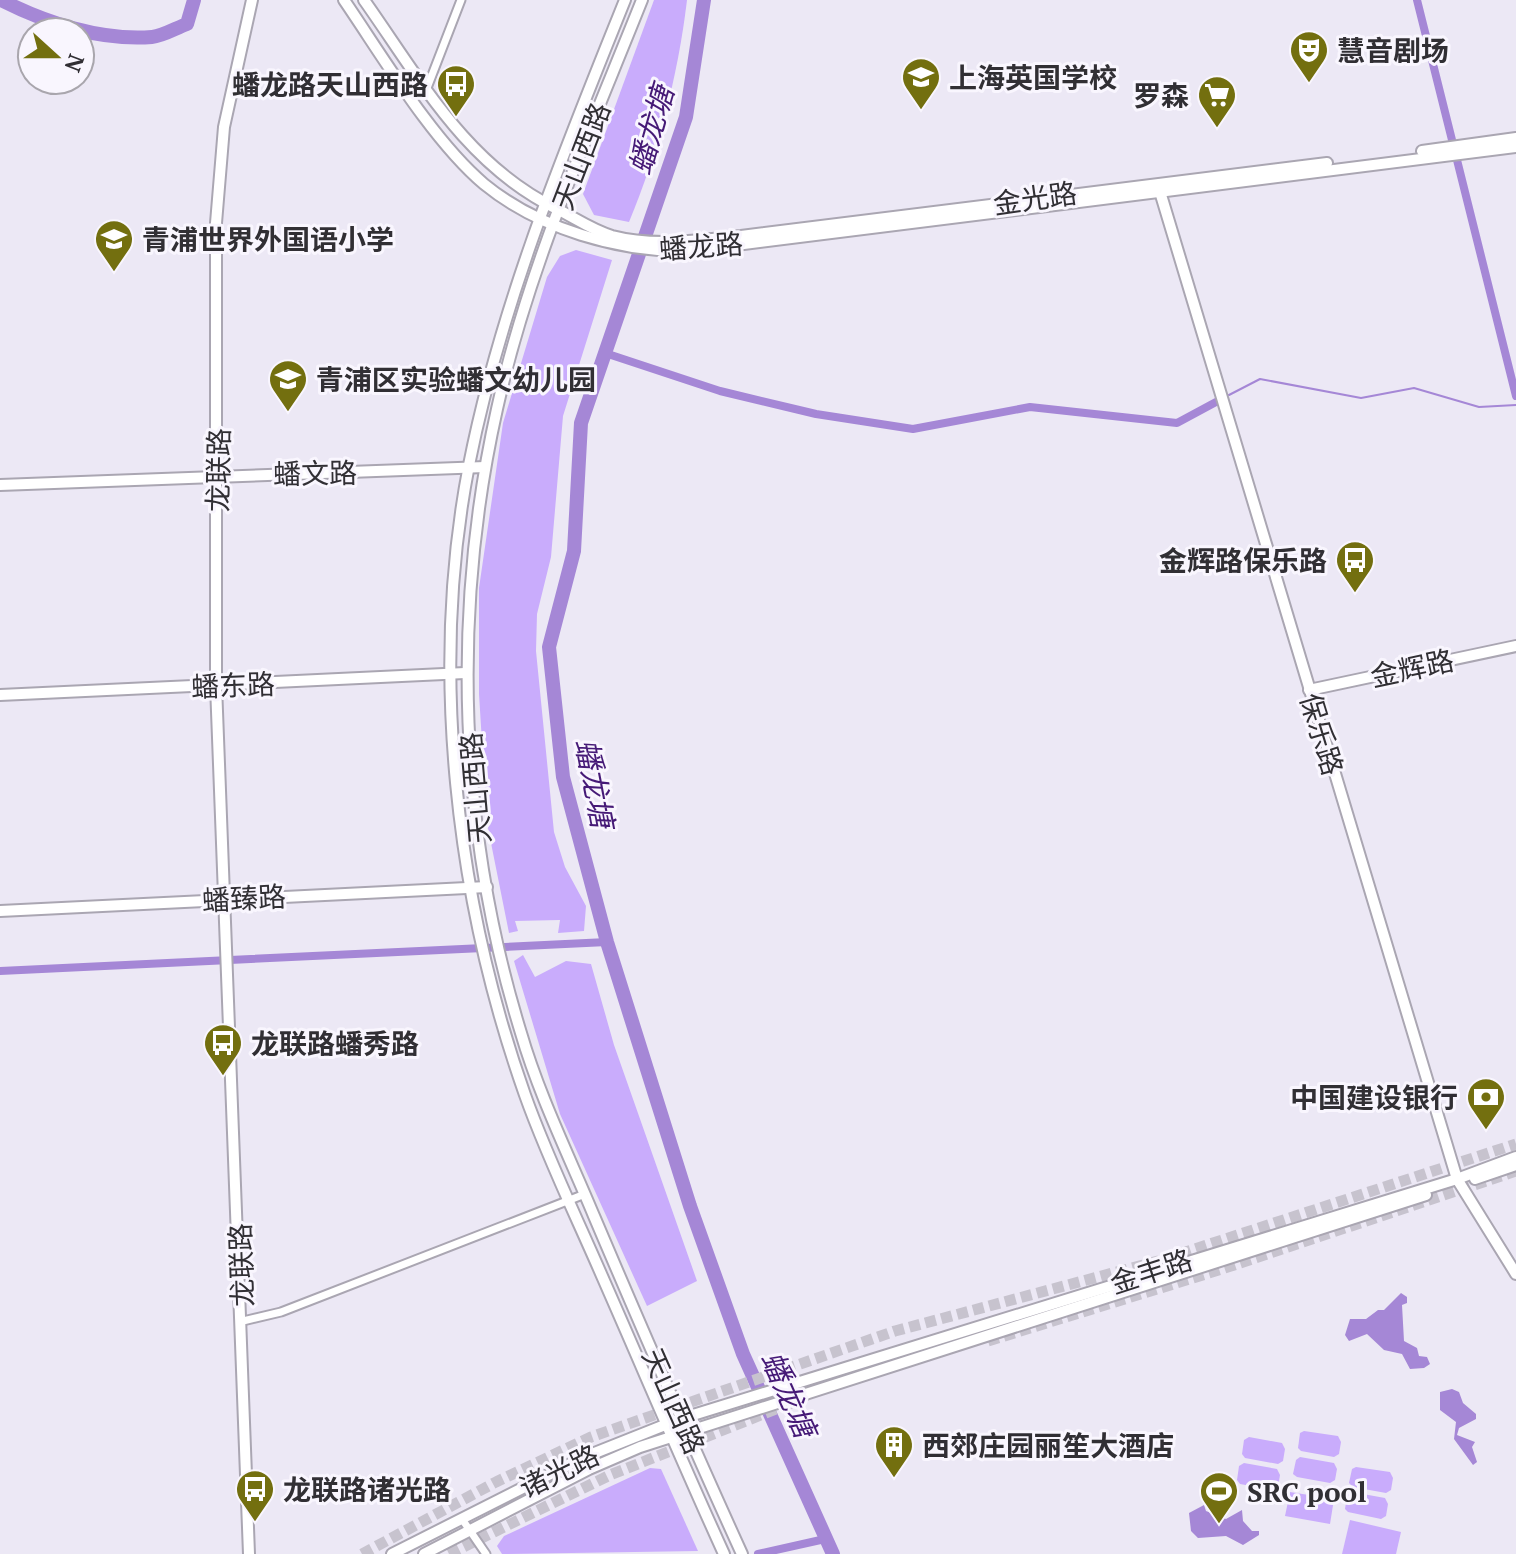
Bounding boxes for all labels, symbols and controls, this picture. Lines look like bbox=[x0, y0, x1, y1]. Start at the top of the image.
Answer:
north arrow bbox=[16, 16, 96, 96]
theatre icon: 慧音剧场 bbox=[1288, 29, 1330, 84]
place label: 慧音剧场 bbox=[1337, 32, 1449, 69]
text: N bbox=[58, 50, 92, 77]
school or university icon: 上海英国学校 bbox=[900, 56, 942, 111]
place label: 上海英国学校 bbox=[949, 59, 1117, 96]
bus stop icon: 蟠龙路天山西路 bbox=[435, 63, 477, 118]
place label: 蟠龙路天山西路 bbox=[232, 66, 428, 103]
supermarket icon: 罗森 bbox=[1196, 74, 1238, 129]
water label: 蟠龙塘 bbox=[619, 76, 684, 179]
place label: 罗森 bbox=[1133, 77, 1189, 114]
street label: 天山西路 bbox=[544, 97, 618, 215]
street label: 金光路 bbox=[991, 174, 1079, 222]
school or university icon: 青浦世界外国语小学 bbox=[93, 218, 135, 273]
place label: 青浦世界外国语小学 bbox=[142, 221, 394, 258]
street label: 蟠龙路 bbox=[658, 225, 744, 267]
school or university icon: 青浦区实验蟠文幼儿园 bbox=[267, 358, 309, 413]
place label: 青浦区实验蟠文幼儿园 bbox=[316, 361, 596, 398]
street label: 龙联路 bbox=[199, 428, 237, 512]
street label: 蟠文路 bbox=[273, 454, 357, 492]
bus stop icon: 金辉路保乐路 bbox=[1334, 539, 1376, 594]
place label: 金辉路保乐路 bbox=[1159, 542, 1327, 579]
street label: 金辉路 bbox=[1367, 641, 1457, 695]
street label: 蟠东路 bbox=[190, 665, 276, 705]
street label: 保乐路 bbox=[1292, 688, 1352, 780]
street label: 天山西路 bbox=[452, 731, 498, 845]
water label: 蟠龙塘 bbox=[567, 735, 624, 836]
street label: 蟠臻路 bbox=[201, 877, 287, 919]
bus stop icon: 龙联路蟠秀路 bbox=[202, 1022, 244, 1077]
place label: 龙联路蟠秀路 bbox=[251, 1025, 419, 1062]
bank icon: 中国建设银行 bbox=[1465, 1076, 1507, 1131]
place label: 中国建设银行 bbox=[1290, 1079, 1458, 1116]
street label: 龙联路 bbox=[221, 1222, 261, 1308]
street label: 金丰路 bbox=[1105, 1240, 1197, 1302]
street label: 天山西路 bbox=[634, 1342, 714, 1460]
water label: 蟠龙塘 bbox=[752, 1345, 828, 1448]
building icon: 西郊庄园丽笙大酒店 bbox=[873, 1424, 915, 1479]
place label: 西郊庄园丽笙大酒店 bbox=[922, 1427, 1174, 1464]
street label: 诸光路 bbox=[513, 1436, 605, 1506]
bus stop icon: 龙联路诸光路 bbox=[234, 1468, 276, 1523]
sports icon: SRC pool bbox=[1198, 1470, 1240, 1525]
place label: 龙联路诸光路 bbox=[283, 1471, 451, 1508]
place label: SRC pool bbox=[1247, 1473, 1366, 1510]

